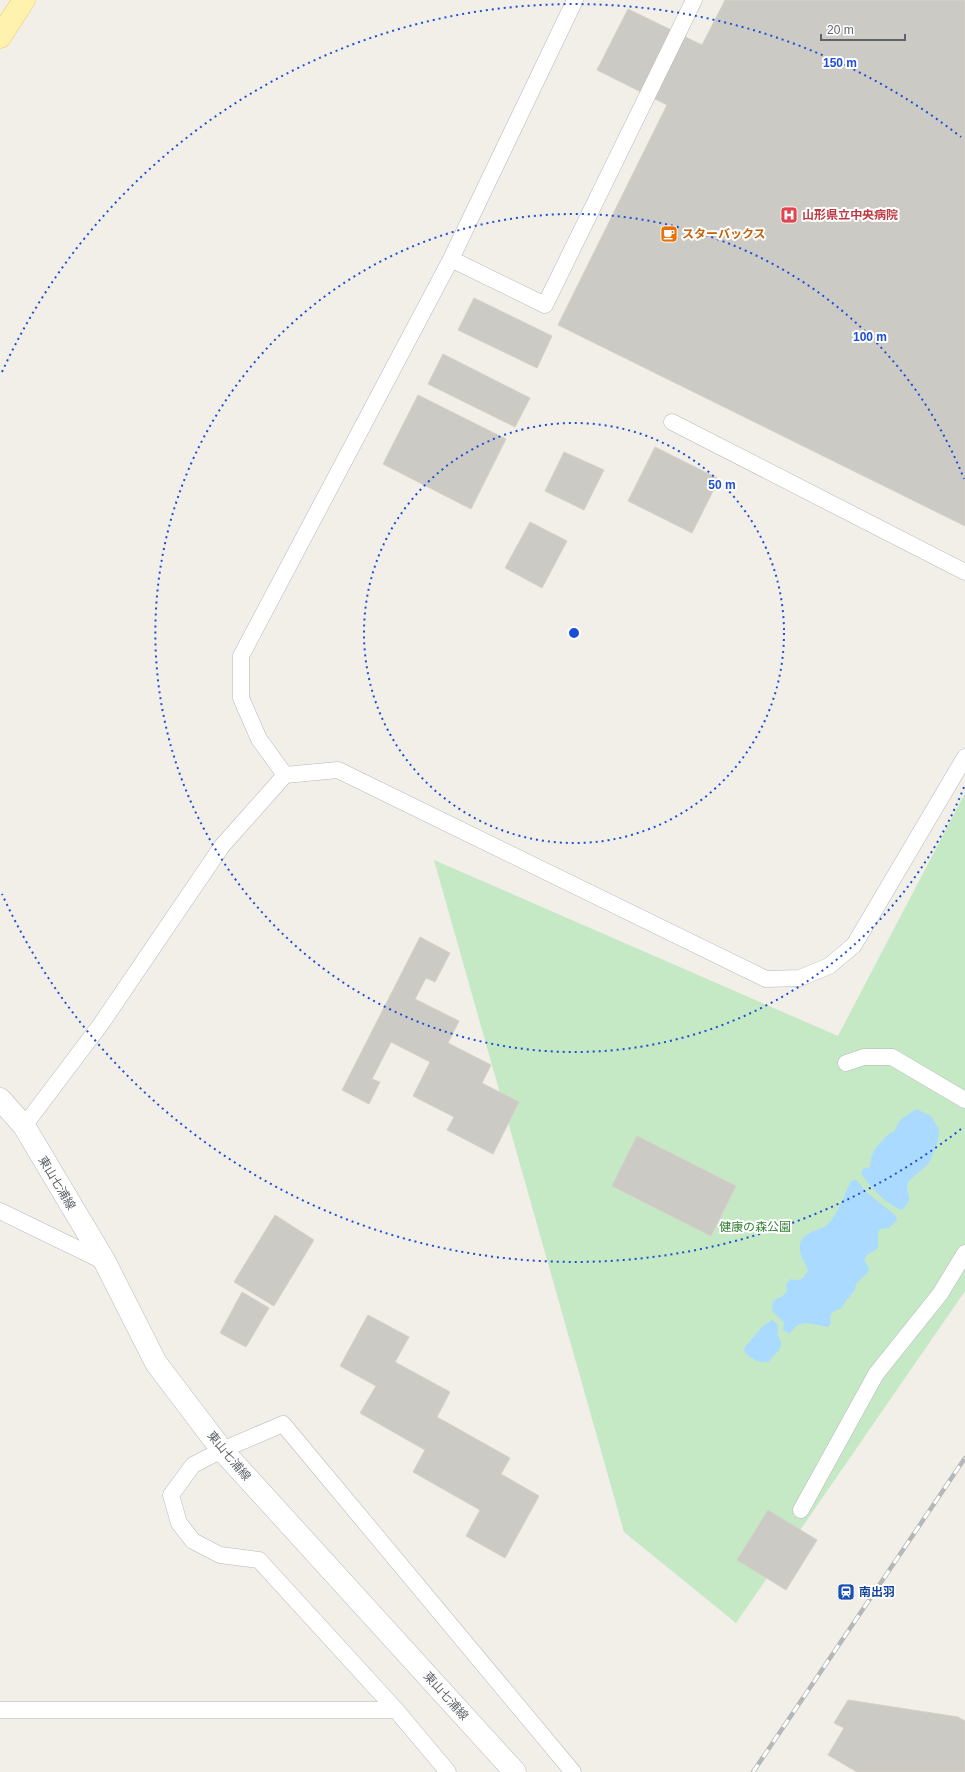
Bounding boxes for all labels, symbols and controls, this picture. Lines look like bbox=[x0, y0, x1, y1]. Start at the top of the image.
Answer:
scale bar bbox=[821, 16, 905, 42]
text: 20 m bbox=[827, 23, 854, 37]
text: 150 m bbox=[823, 56, 857, 70]
hospital icon: 山形県立中央病院 bbox=[779, 205, 799, 225]
place label: 山形県立中央病院 bbox=[802, 208, 898, 222]
cafe icon: スターバックス bbox=[659, 224, 679, 244]
place label: スターバックス bbox=[682, 227, 766, 241]
text: 100 m bbox=[853, 330, 887, 344]
text: 50 m bbox=[708, 478, 736, 492]
centre of rings bbox=[567, 626, 581, 640]
street label: 東山七浦線 bbox=[36, 1154, 78, 1212]
park label: 健康の森公園 bbox=[719, 1220, 791, 1234]
street label: 東山七浦線 bbox=[204, 1429, 254, 1483]
station icon: 南出羽 bbox=[836, 1582, 856, 1602]
place label: 南出羽 bbox=[859, 1585, 895, 1599]
street label: 東山七浦線 bbox=[421, 1669, 471, 1723]

